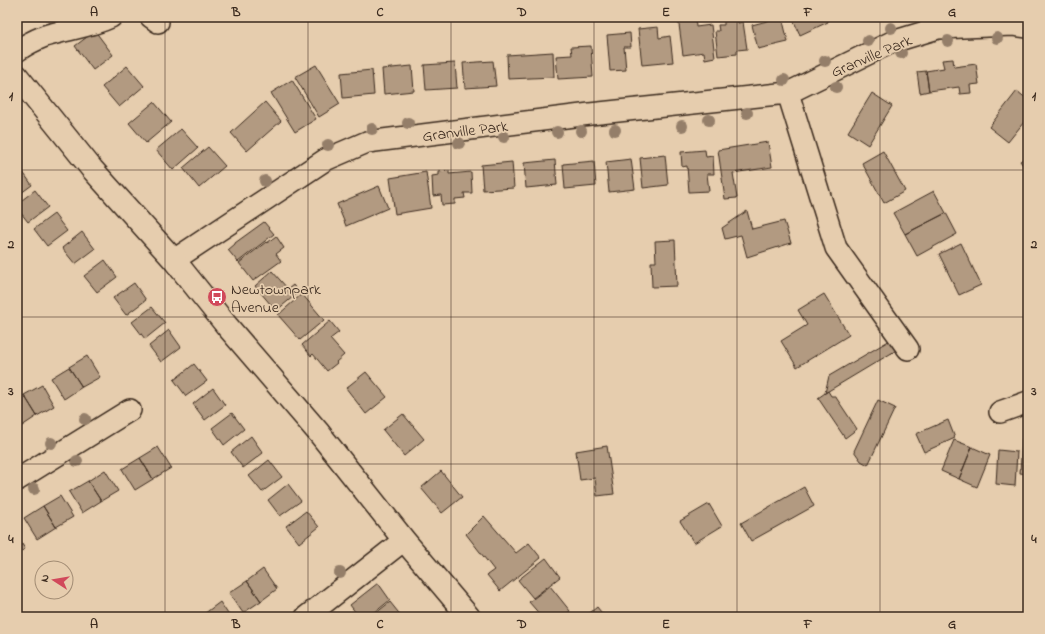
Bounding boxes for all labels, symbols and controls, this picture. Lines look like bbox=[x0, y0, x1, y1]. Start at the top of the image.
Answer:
text: A bbox=[90, 3, 98, 22]
text: B bbox=[231, 3, 241, 22]
text: C bbox=[376, 3, 384, 22]
text: D bbox=[516, 3, 527, 22]
text: E bbox=[662, 3, 670, 22]
text: F bbox=[803, 3, 813, 22]
text: G bbox=[948, 3, 956, 22]
street label: Granville Park bbox=[827, 29, 917, 85]
text: 1 bbox=[9, 87, 14, 106]
text: 1 bbox=[1032, 87, 1037, 106]
street label: Granville Park bbox=[421, 115, 510, 149]
text: 2 bbox=[7, 235, 15, 254]
text: 2 bbox=[1030, 235, 1038, 254]
place label: Newtownpark Avenue bbox=[231, 278, 322, 320]
bus stop icon: Newtownpark Avenue bbox=[206, 286, 228, 308]
text: 3 bbox=[7, 382, 14, 401]
text: 3 bbox=[1030, 382, 1037, 401]
text: 4 bbox=[7, 530, 14, 549]
text: 4 bbox=[1030, 530, 1037, 549]
north arrow bbox=[34, 560, 74, 600]
text: N bbox=[37, 573, 54, 583]
text: A bbox=[90, 615, 98, 634]
text: B bbox=[231, 615, 241, 634]
text: C bbox=[376, 615, 384, 634]
text: D bbox=[516, 615, 527, 634]
text: E bbox=[662, 615, 670, 634]
text: F bbox=[803, 615, 813, 634]
text: G bbox=[948, 615, 956, 634]

